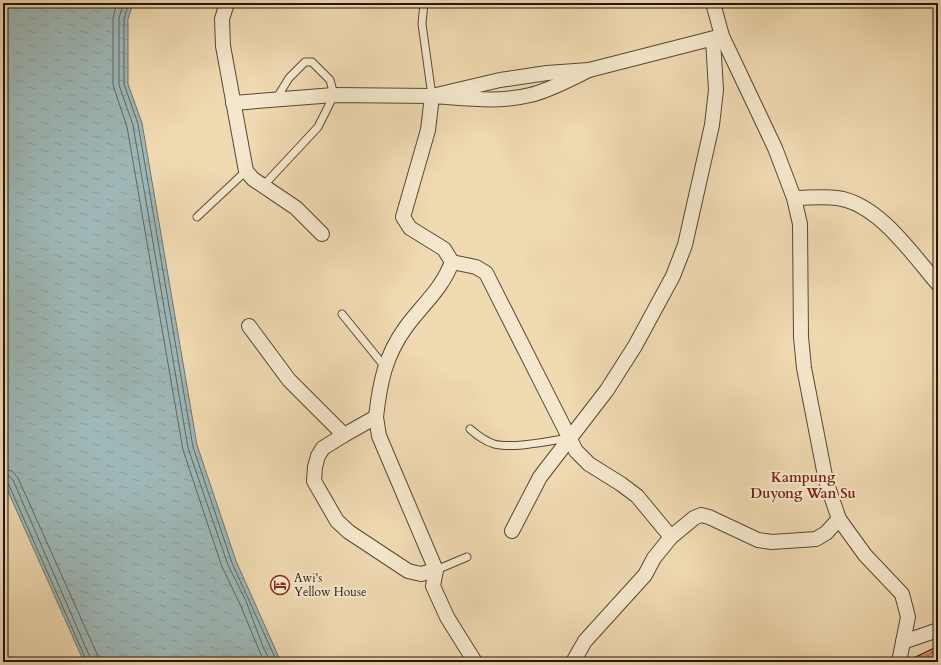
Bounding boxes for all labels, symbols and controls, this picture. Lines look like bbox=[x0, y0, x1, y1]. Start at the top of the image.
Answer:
district label: Kampung Duyong Wan Su bbox=[750, 468, 856, 503]
place label: Awi's Yellow House bbox=[294, 570, 366, 600]
hotel icon: Awi's Yellow House bbox=[269, 574, 291, 596]

